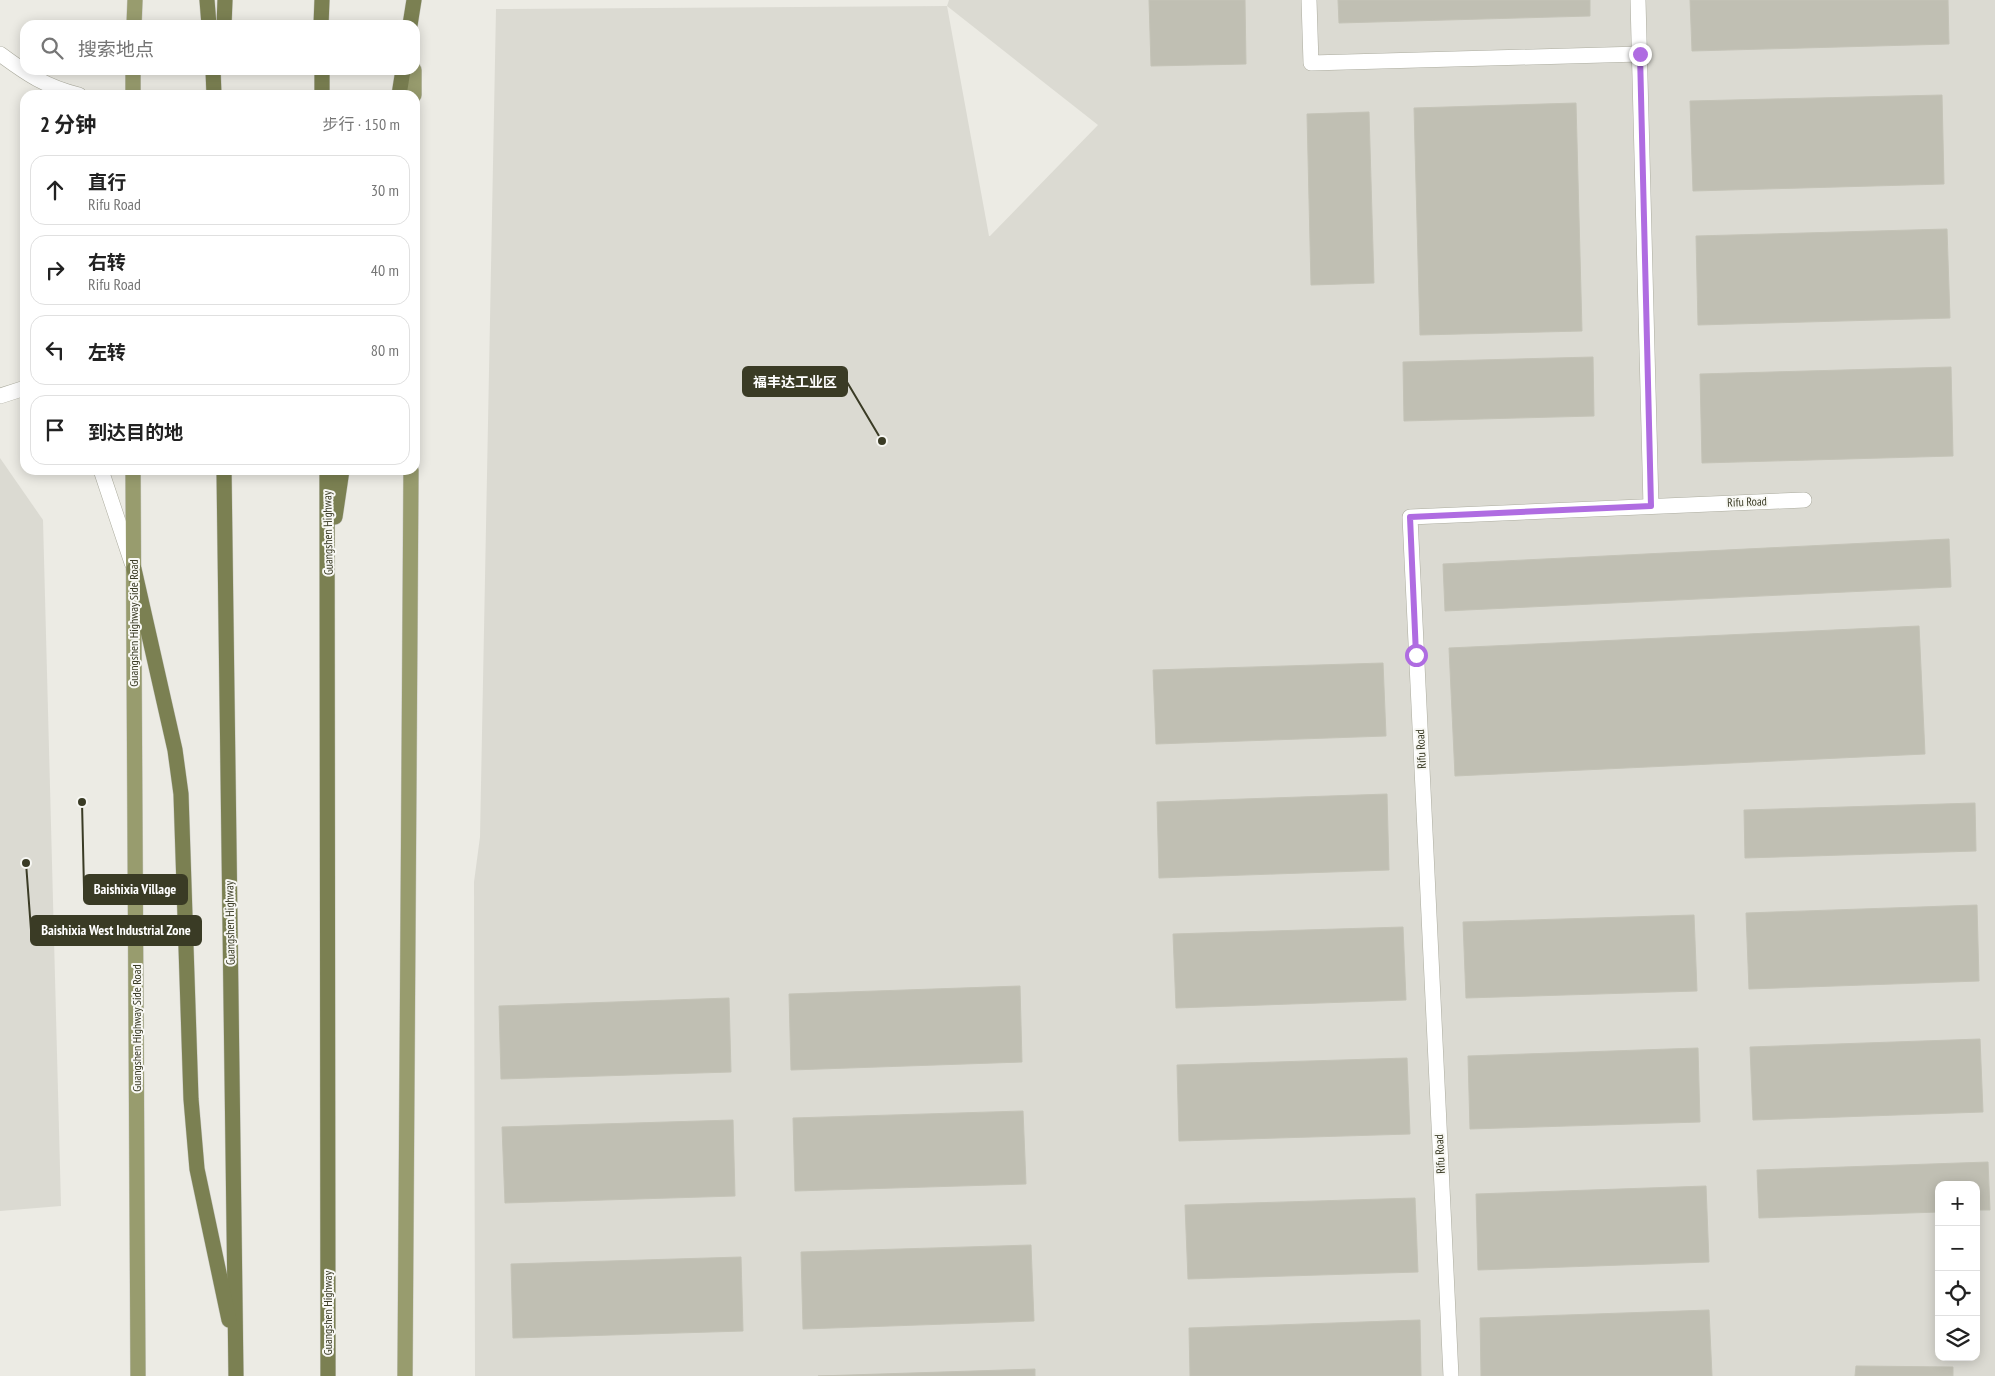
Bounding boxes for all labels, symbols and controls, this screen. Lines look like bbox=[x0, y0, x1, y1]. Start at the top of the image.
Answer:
search box bbox=[20, 20, 420, 75]
icon: search bbox=[38, 34, 66, 62]
text: 搜索地点 bbox=[78, 37, 154, 61]
route end bbox=[1629, 43, 1652, 66]
text: 2 分钟 bbox=[40, 111, 96, 138]
text: 步行 · 150 m bbox=[322, 114, 400, 134]
text: 直行 bbox=[88, 170, 126, 194]
icon: ahead bbox=[41, 176, 69, 204]
text: 30 m bbox=[371, 180, 399, 200]
text: Rifu Road bbox=[88, 194, 141, 214]
text: 右转 bbox=[88, 250, 126, 274]
icon: right bbox=[41, 256, 69, 284]
text: 40 m bbox=[371, 260, 399, 280]
text: Rifu Road bbox=[88, 274, 141, 294]
icon: left bbox=[41, 336, 69, 364]
text: 左转 bbox=[88, 340, 126, 364]
text: 80 m bbox=[371, 340, 399, 360]
callout: 福丰达工业区 bbox=[743, 367, 847, 396]
text: 福丰达工业区 bbox=[753, 373, 837, 391]
icon: arrive bbox=[41, 416, 69, 444]
text: 到达目的地 bbox=[88, 420, 183, 444]
street label: Guangshen Highway bbox=[319, 490, 336, 575]
street label: Rifu Road bbox=[1727, 493, 1767, 510]
street label: Guangshen Highway Side Road bbox=[126, 559, 141, 687]
route start bbox=[1405, 644, 1428, 667]
street label: Rifu Road bbox=[1412, 729, 1429, 769]
callout: Baishixia Village bbox=[84, 875, 187, 904]
text: Baishixia Village bbox=[94, 880, 176, 898]
street label: Guangshen Highway bbox=[221, 880, 238, 965]
callout: Baishixia West Industrial Zone bbox=[31, 916, 201, 945]
text: Baishixia West Industrial Zone bbox=[41, 921, 191, 939]
street label: Guangshen Highway Side Road bbox=[129, 964, 144, 1092]
street label: Rifu Road bbox=[1431, 1134, 1448, 1174]
map controls bbox=[1935, 1181, 1980, 1361]
button: + bbox=[1935, 1181, 1980, 1226]
button: − bbox=[1935, 1226, 1980, 1271]
street label: Guangshen Highway bbox=[320, 1270, 335, 1355]
button: locate bbox=[1935, 1271, 1980, 1316]
button: layers bbox=[1935, 1316, 1980, 1361]

